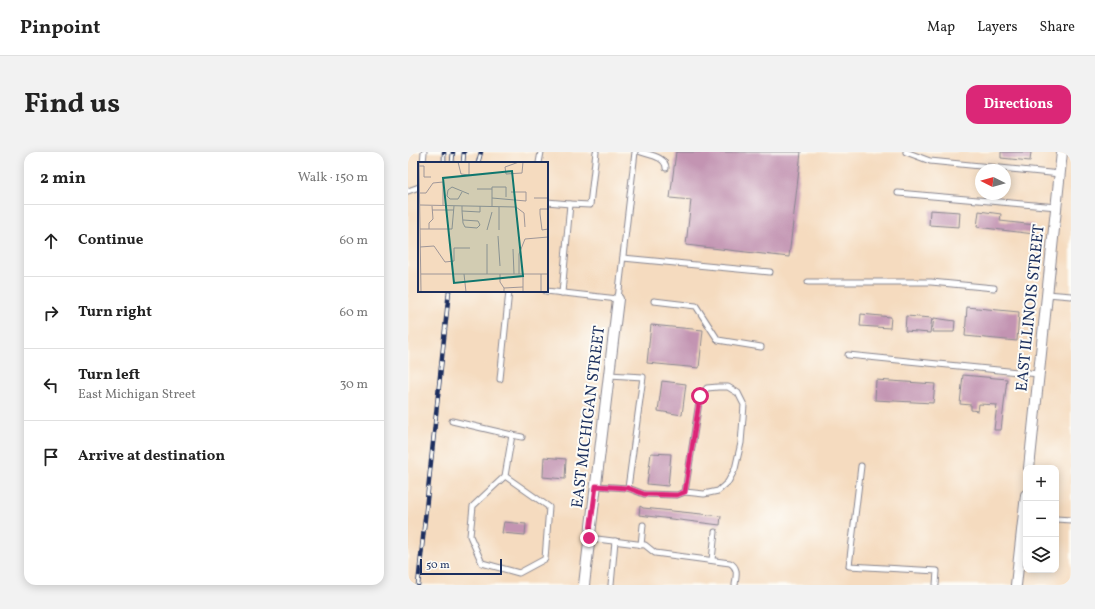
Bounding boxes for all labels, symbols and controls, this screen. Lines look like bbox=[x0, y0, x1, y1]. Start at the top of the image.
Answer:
text: Pinpoint bbox=[20, 15, 100, 41]
text: Map bbox=[927, 18, 955, 37]
text: Layers bbox=[977, 18, 1017, 37]
text: Share bbox=[1039, 18, 1075, 37]
text: Find us bbox=[24, 85, 120, 124]
button: Directions bbox=[966, 85, 1071, 124]
inset map bbox=[418, 162, 548, 292]
north arrow bbox=[975, 164, 1011, 200]
text: 2 min bbox=[40, 167, 86, 190]
text: Walk · 150 m bbox=[298, 169, 368, 187]
street label: EAST ILLINOIS STREET bbox=[1011, 223, 1051, 393]
icon: ahead bbox=[40, 230, 62, 252]
text: Continue bbox=[78, 230, 143, 251]
text: 60 m bbox=[340, 232, 368, 250]
icon: right bbox=[40, 302, 62, 324]
text: Turn right bbox=[78, 302, 152, 323]
text: 60 m bbox=[340, 304, 368, 322]
street label: EAST MICHIGAN STREET bbox=[567, 325, 611, 509]
text: Turn left bbox=[78, 365, 140, 386]
icon: left bbox=[40, 374, 62, 396]
text: 30 m bbox=[340, 376, 368, 394]
text: East Michigan Street bbox=[78, 386, 196, 404]
route start bbox=[691, 387, 709, 405]
icon: arrive bbox=[40, 446, 62, 468]
text: Arrive at destination bbox=[78, 446, 225, 467]
map controls bbox=[1023, 465, 1059, 573]
button: + bbox=[1023, 465, 1059, 501]
button: − bbox=[1023, 501, 1059, 537]
route end bbox=[580, 529, 598, 547]
button: layers bbox=[1023, 537, 1059, 573]
scale bar bbox=[420, 557, 502, 576]
text: 50 m bbox=[426, 558, 450, 573]

